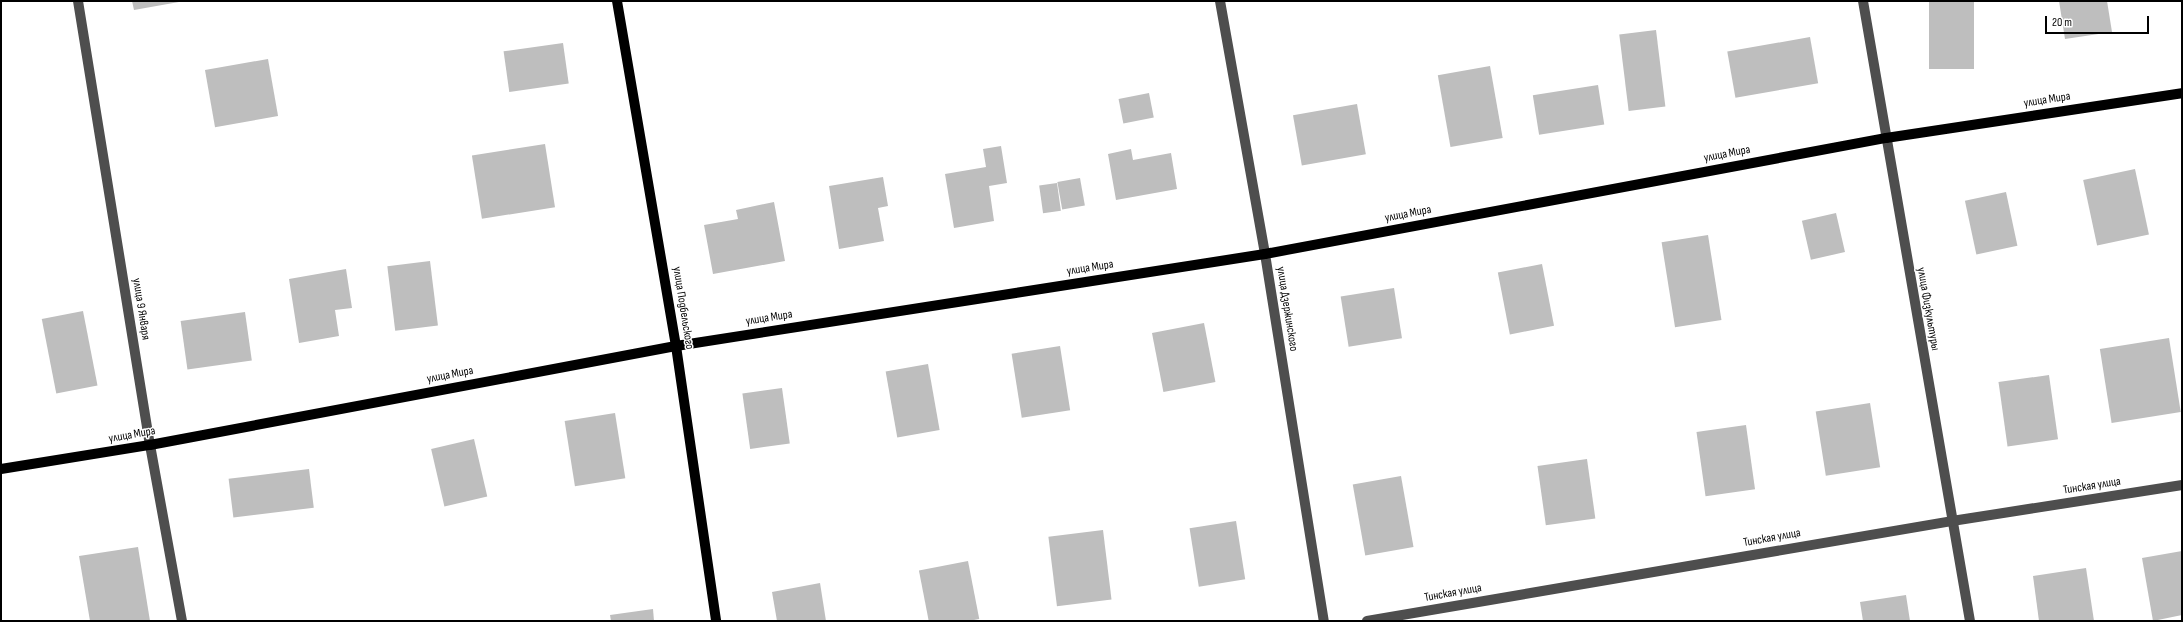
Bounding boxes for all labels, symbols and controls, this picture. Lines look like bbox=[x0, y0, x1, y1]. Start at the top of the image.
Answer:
scale bar bbox=[2047, 8, 2151, 34]
text: 20 m bbox=[2052, 15, 2072, 30]
street label: улица Мира bbox=[2023, 89, 2071, 111]
street label: улица Мира bbox=[1703, 142, 1751, 166]
street label: улица Мира bbox=[1384, 202, 1432, 226]
street label: улица Мира bbox=[1066, 257, 1114, 279]
street label: улица Подбельского bbox=[669, 266, 697, 350]
street label: улица Дзержинского bbox=[1273, 266, 1301, 352]
street label: улица Физкультуры bbox=[1914, 266, 1942, 352]
street label: улица 9 Января bbox=[129, 277, 153, 341]
street label: улица Мира bbox=[745, 307, 793, 329]
street label: улица Мира bbox=[426, 363, 474, 387]
street label: улица Мира bbox=[108, 424, 156, 446]
street label: Тинская улица bbox=[2062, 474, 2122, 498]
street label: Тинская улица bbox=[1742, 526, 1802, 550]
street label: Тинская улица bbox=[1423, 581, 1483, 605]

